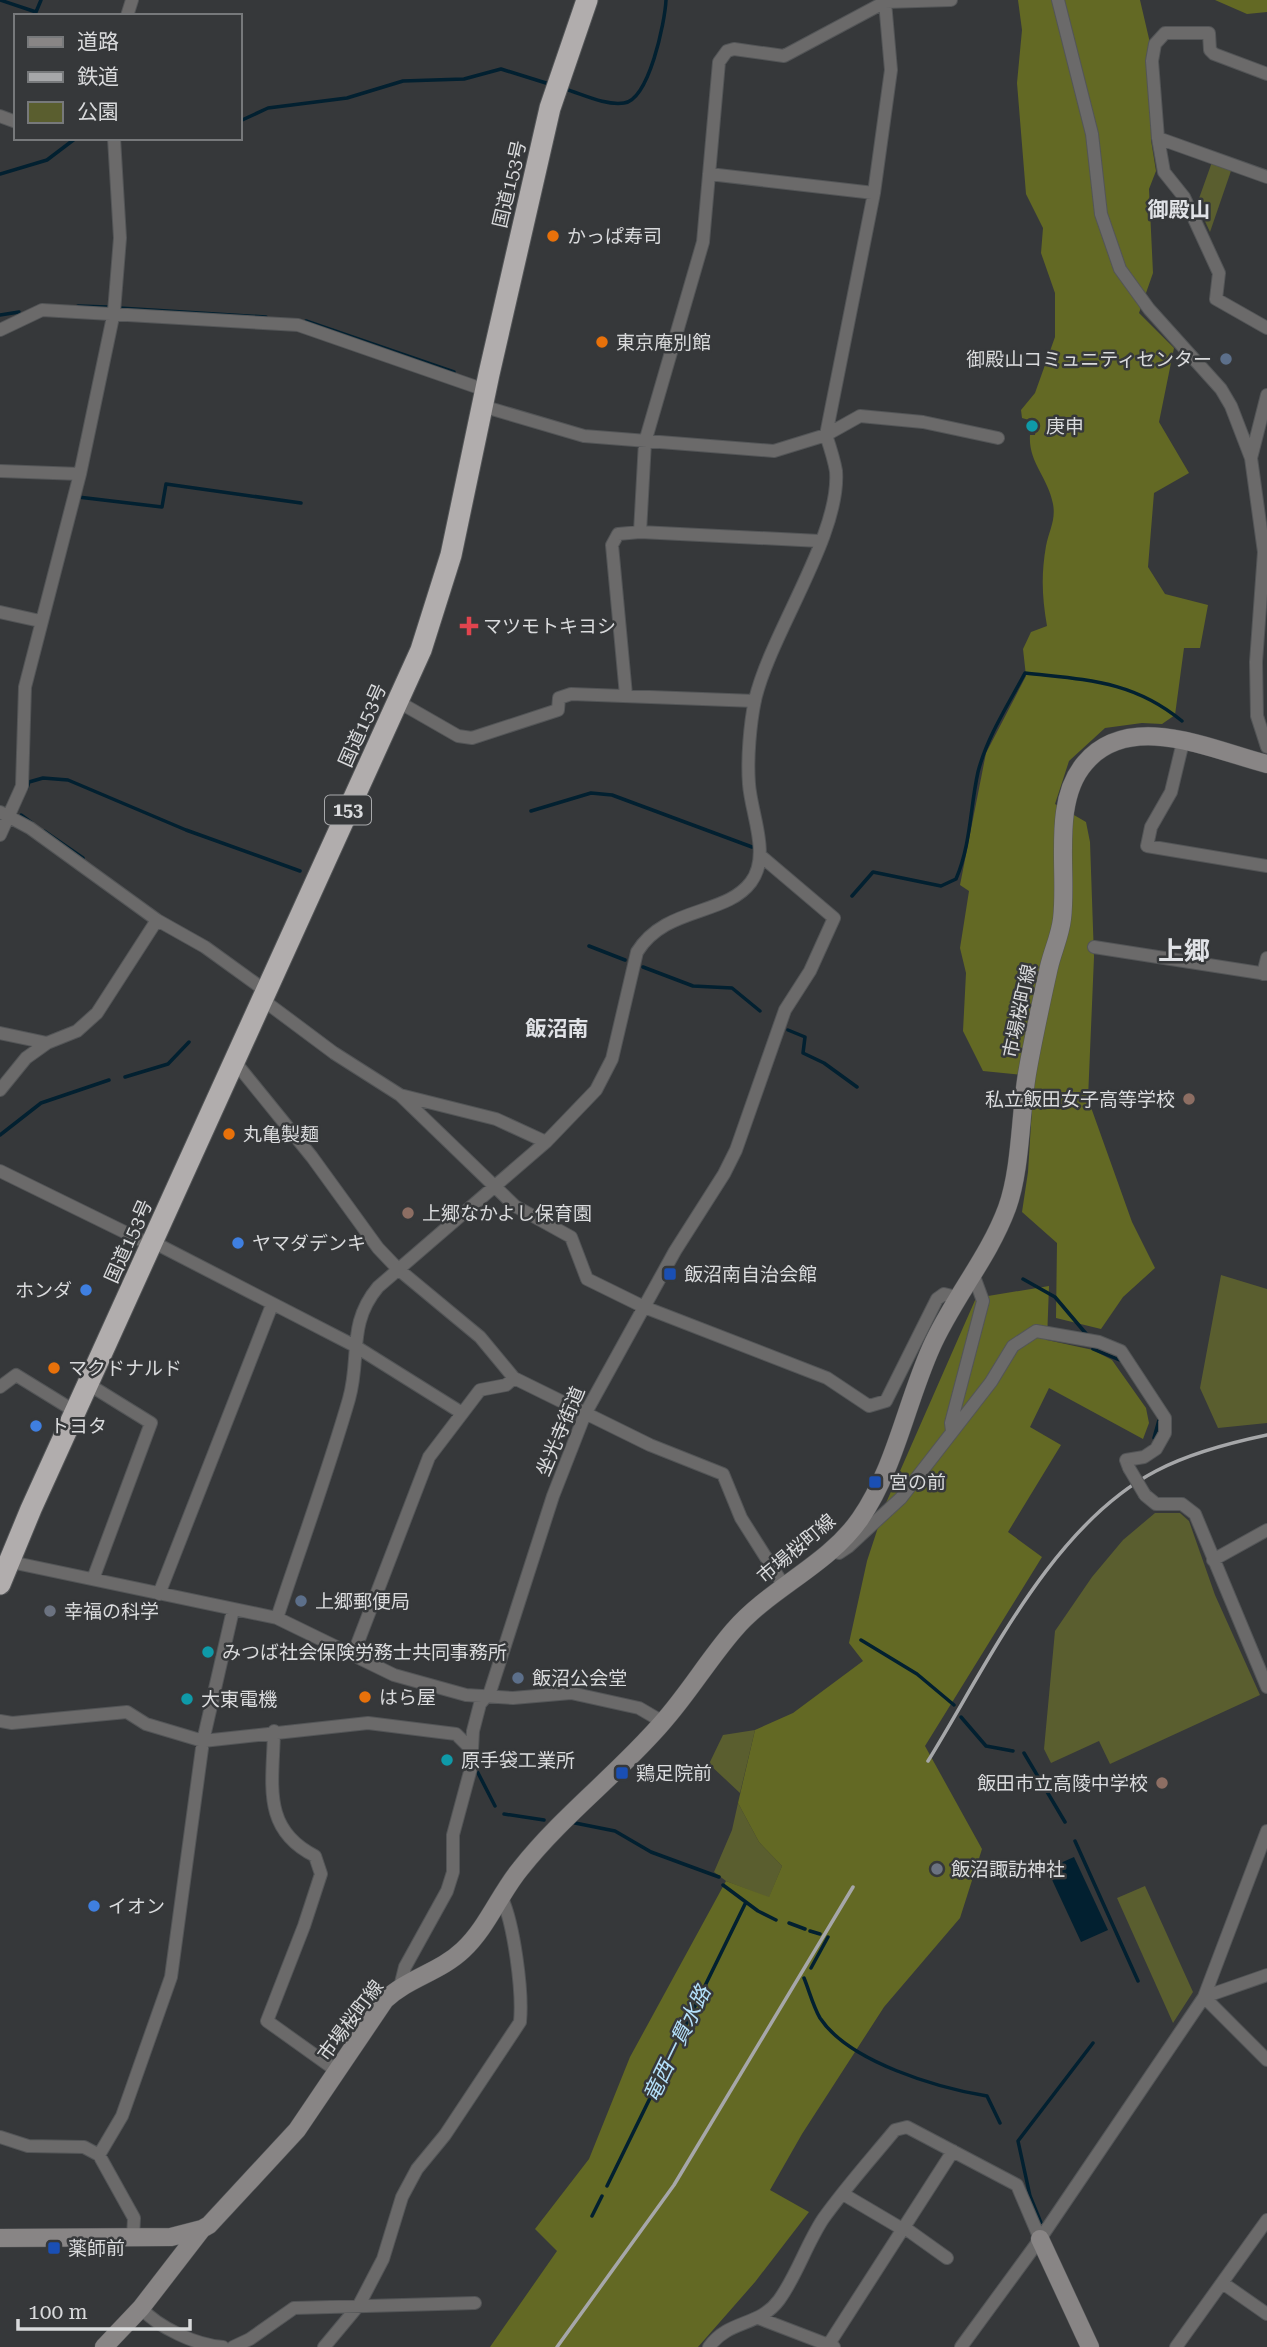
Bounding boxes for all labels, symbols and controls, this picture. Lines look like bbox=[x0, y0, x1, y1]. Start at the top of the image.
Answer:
legend bbox=[14, 14, 242, 140]
text: 道路 bbox=[77, 30, 119, 54]
text: 鉄道 bbox=[77, 65, 119, 89]
text: 公園 bbox=[77, 100, 119, 124]
street label: 国道153号 bbox=[488, 138, 531, 230]
district label: 御殿山 bbox=[1148, 198, 1211, 222]
place label: かっぱ寿司 bbox=[567, 225, 662, 248]
marker: かっぱ寿司 bbox=[545, 228, 561, 244]
place label: 東京庵別館 bbox=[616, 331, 711, 354]
marker: 東京庵別館 bbox=[594, 334, 610, 350]
place label: 御殿山コミュニティセンター bbox=[966, 348, 1212, 371]
marker: 御殿山コミュニティセンター bbox=[1218, 351, 1234, 367]
place label: 庚申 bbox=[1046, 415, 1084, 438]
marker: 庚申 bbox=[1024, 418, 1040, 434]
place label: マツモトキヨシ bbox=[483, 615, 616, 638]
marker: マツモトキヨシ bbox=[461, 618, 477, 634]
street label: 国道153号 bbox=[334, 680, 391, 770]
road number: 153 bbox=[325, 796, 371, 824]
district label: 上郷 bbox=[1158, 936, 1210, 966]
street label: 市場桜町線 bbox=[998, 962, 1041, 1060]
district label: 飯沼南 bbox=[525, 1017, 589, 1041]
place label: 私立飯田女子高等学校 bbox=[985, 1088, 1175, 1111]
marker: 私立飯田女子高等学校 bbox=[1181, 1091, 1197, 1107]
place label: 丸亀製麺 bbox=[243, 1123, 319, 1146]
marker: 丸亀製麺 bbox=[221, 1126, 237, 1142]
street label: 国道153号 bbox=[100, 1196, 157, 1286]
place label: 上郷なかよし保育園 bbox=[422, 1202, 592, 1225]
marker: 上郷なかよし保育園 bbox=[400, 1205, 416, 1221]
place label: ヤマダデンキ bbox=[252, 1232, 366, 1255]
marker: ヤマダデンキ bbox=[230, 1235, 246, 1251]
place label: 飯沼南自治会館 bbox=[684, 1263, 817, 1286]
marker: 飯沼南自治会館 bbox=[662, 1266, 678, 1282]
place label: ホンダ bbox=[15, 1279, 72, 1302]
marker: ホンダ bbox=[78, 1282, 94, 1298]
place label: マクドナルド bbox=[68, 1357, 182, 1380]
marker: マクドナルド bbox=[46, 1360, 62, 1376]
street label: 坐光寺街道 bbox=[531, 1383, 590, 1479]
place label: トヨタ bbox=[50, 1415, 107, 1438]
marker: トヨタ bbox=[28, 1418, 44, 1434]
place label: 宮の前 bbox=[889, 1471, 946, 1494]
marker: 宮の前 bbox=[867, 1474, 883, 1490]
street label: 市場桜町線 bbox=[753, 1509, 840, 1588]
place label: 上郷郵便局 bbox=[315, 1590, 410, 1613]
marker: 上郷郵便局 bbox=[293, 1593, 309, 1609]
place label: 幸福の科学 bbox=[64, 1600, 159, 1623]
marker: 幸福の科学 bbox=[42, 1603, 58, 1619]
place label: みつば社会保険労務士共同事務所 bbox=[222, 1641, 507, 1664]
marker: みつば社会保険労務士共同事務所 bbox=[200, 1644, 216, 1660]
place label: 飯沼公会堂 bbox=[532, 1667, 627, 1690]
marker: 飯沼公会堂 bbox=[510, 1670, 526, 1686]
place label: はら屋 bbox=[379, 1686, 436, 1709]
place label: 大東電機 bbox=[201, 1688, 277, 1711]
marker: はら屋 bbox=[357, 1689, 373, 1705]
marker: 大東電機 bbox=[179, 1691, 195, 1707]
place label: 原手袋工業所 bbox=[461, 1749, 575, 1772]
marker: 原手袋工業所 bbox=[439, 1752, 455, 1768]
place label: 鶏足院前 bbox=[636, 1762, 712, 1785]
marker: 鶏足院前 bbox=[614, 1765, 630, 1781]
place label: 飯田市立高陵中学校 bbox=[977, 1772, 1148, 1795]
marker: 飯田市立高陵中学校 bbox=[1154, 1775, 1170, 1791]
place label: 飯沼諏訪神社 bbox=[951, 1858, 1065, 1881]
marker: 飯沼諏訪神社 bbox=[929, 1861, 945, 1877]
place label: イオン bbox=[108, 1895, 165, 1918]
marker: イオン bbox=[86, 1898, 102, 1914]
street label: 市場桜町線 bbox=[313, 1975, 388, 2065]
water label: 竜西一貫水路 bbox=[639, 1980, 716, 2106]
place label: 薬師前 bbox=[68, 2237, 125, 2260]
marker: 薬師前 bbox=[46, 2240, 62, 2256]
scale bar bbox=[18, 2288, 189, 2332]
text: 100 m bbox=[28, 2300, 88, 2324]

